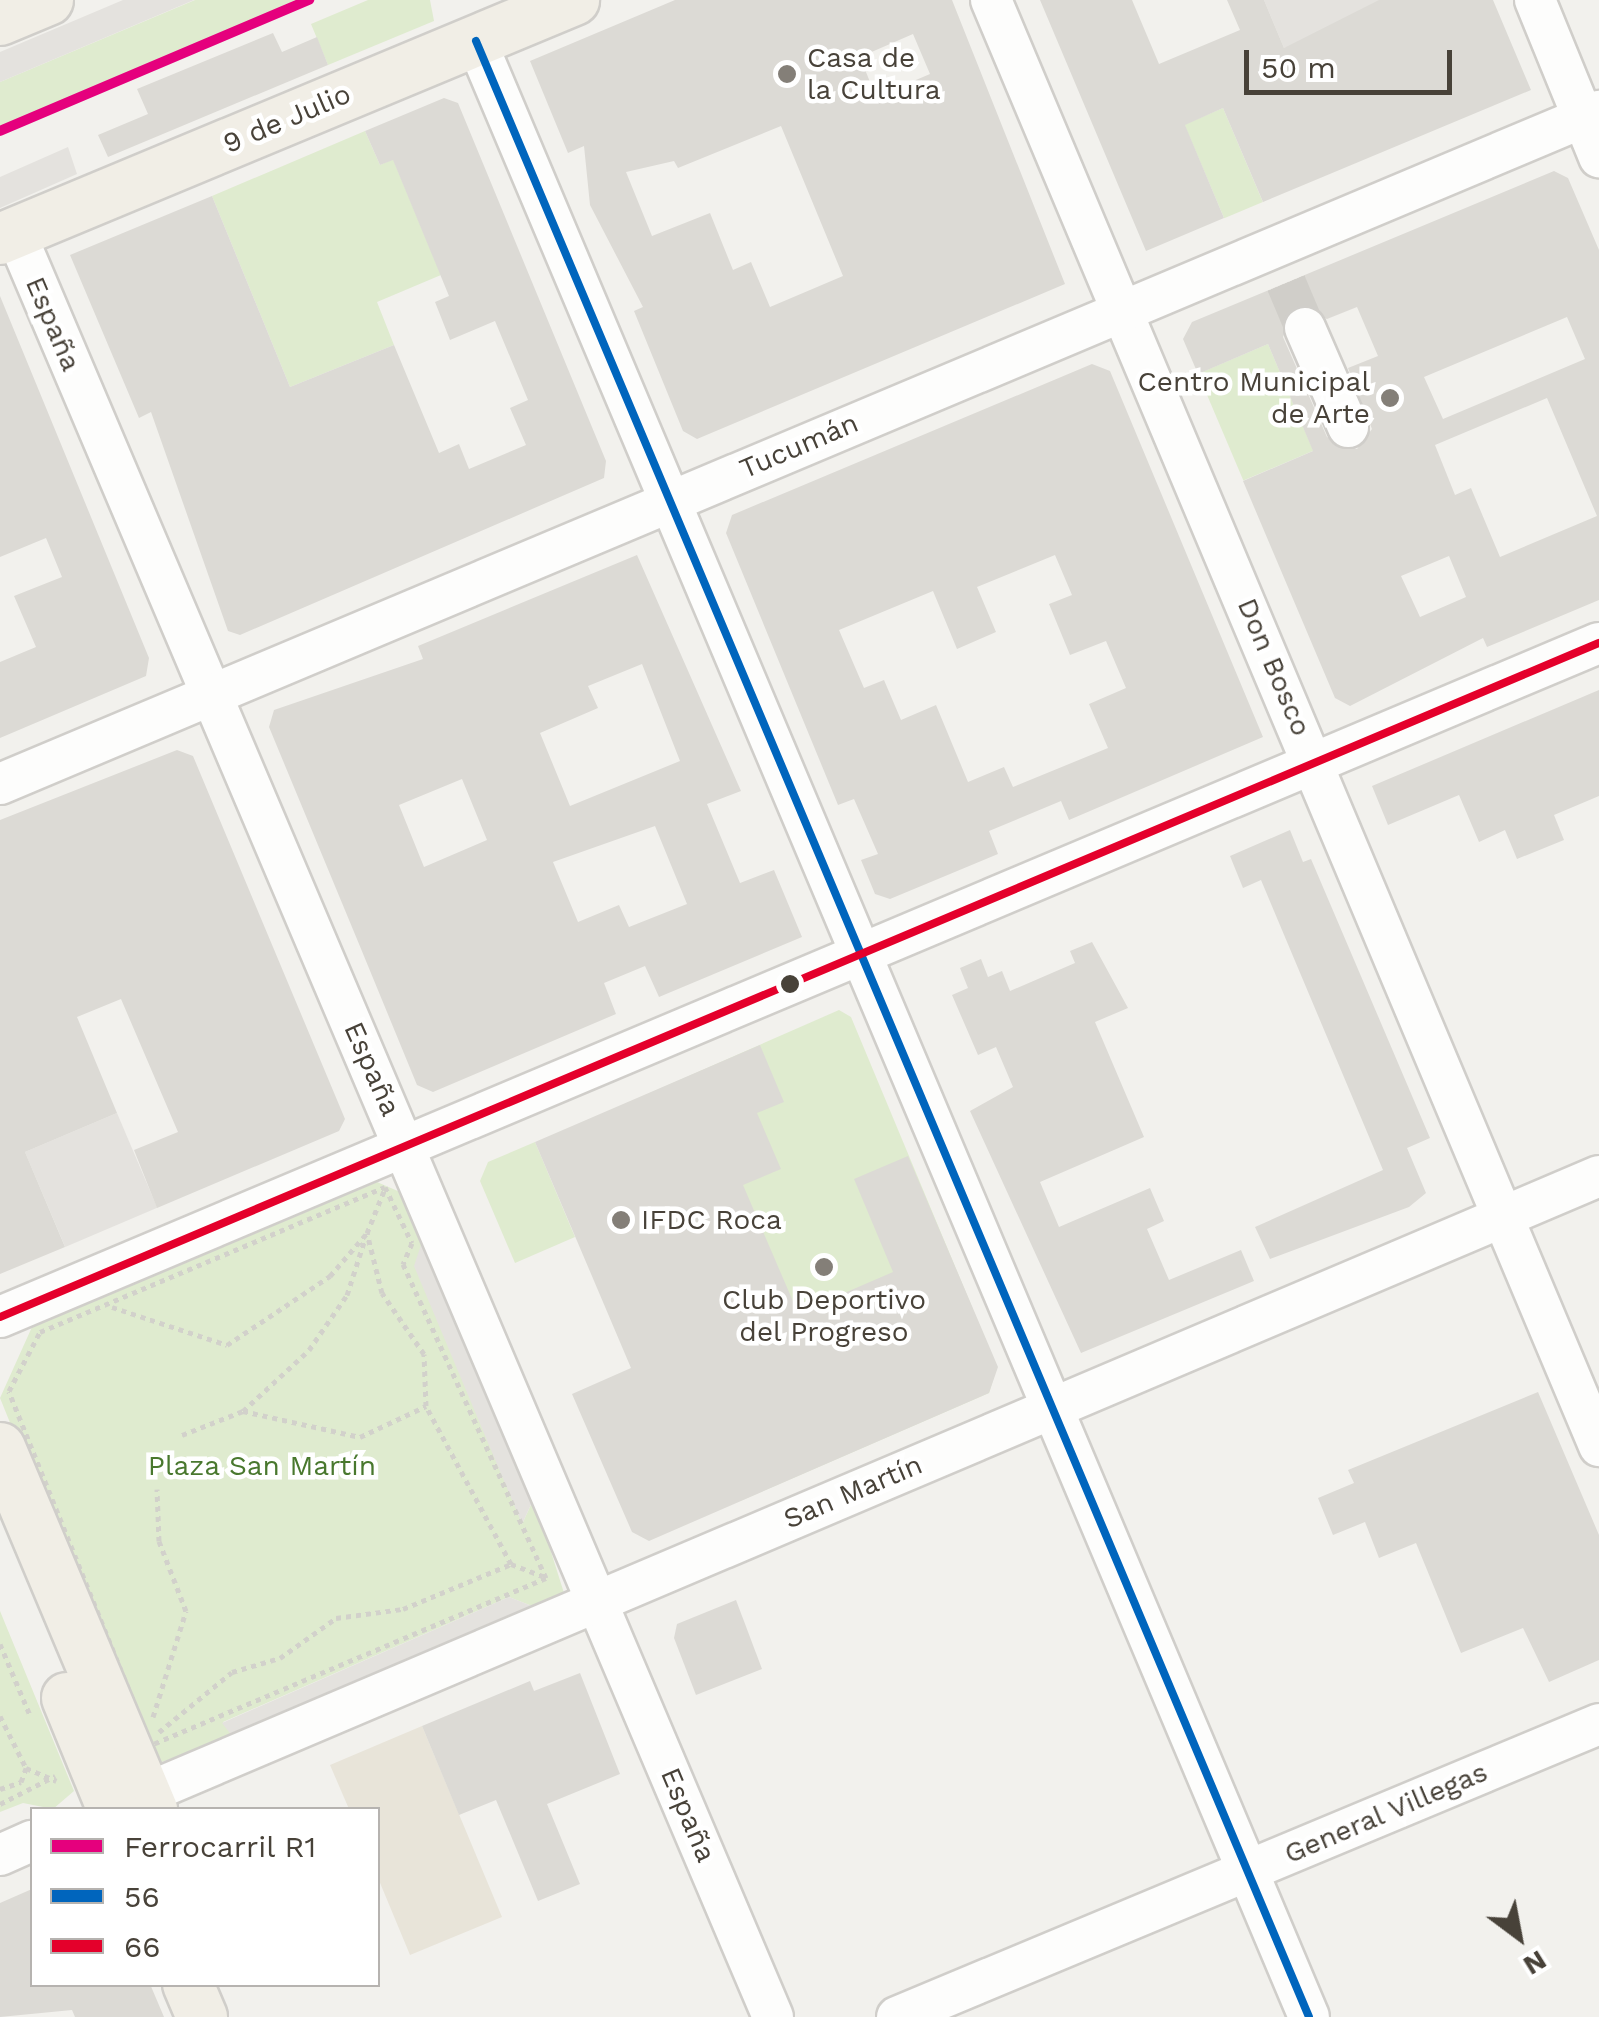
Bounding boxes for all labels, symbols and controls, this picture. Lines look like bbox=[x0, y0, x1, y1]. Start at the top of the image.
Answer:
scale bar bbox=[1249, 30, 1456, 92]
place label: Casa de la Cultura bbox=[807, 41, 941, 107]
text: 50 m bbox=[1261, 50, 1336, 85]
marker: Casa de la Cultura bbox=[776, 63, 798, 85]
street label: 9 de Julio bbox=[218, 77, 356, 161]
street label: España bbox=[18, 272, 88, 376]
place label: Centro Municipal de Arte bbox=[1138, 365, 1370, 431]
marker: Centro Municipal de Arte bbox=[1379, 387, 1401, 409]
street label: Tucumán bbox=[735, 406, 863, 486]
street label: Don Bosco bbox=[1230, 593, 1318, 741]
unlabelled marker bbox=[780, 974, 800, 994]
street label: España bbox=[336, 1017, 408, 1121]
place label: IFDC Roca bbox=[641, 1203, 782, 1237]
marker: IFDC Roca bbox=[610, 1209, 632, 1231]
marker: Club Deportivo del Progreso bbox=[813, 1256, 835, 1278]
place label: Club Deportivo del Progreso bbox=[722, 1283, 926, 1349]
street label: San Martín bbox=[779, 1448, 927, 1536]
park label: Plaza San Martín bbox=[148, 1449, 376, 1483]
street label: General Villegas bbox=[1279, 1755, 1493, 1871]
street label: España bbox=[653, 1763, 723, 1867]
legend bbox=[30, 1807, 380, 1987]
text: Ferrocarril R1 bbox=[124, 1829, 316, 1864]
text: 56 bbox=[124, 1879, 160, 1914]
north arrow bbox=[1469, 1887, 1569, 1987]
text: 66 bbox=[124, 1929, 160, 1964]
text: N bbox=[1518, 1943, 1553, 1982]

